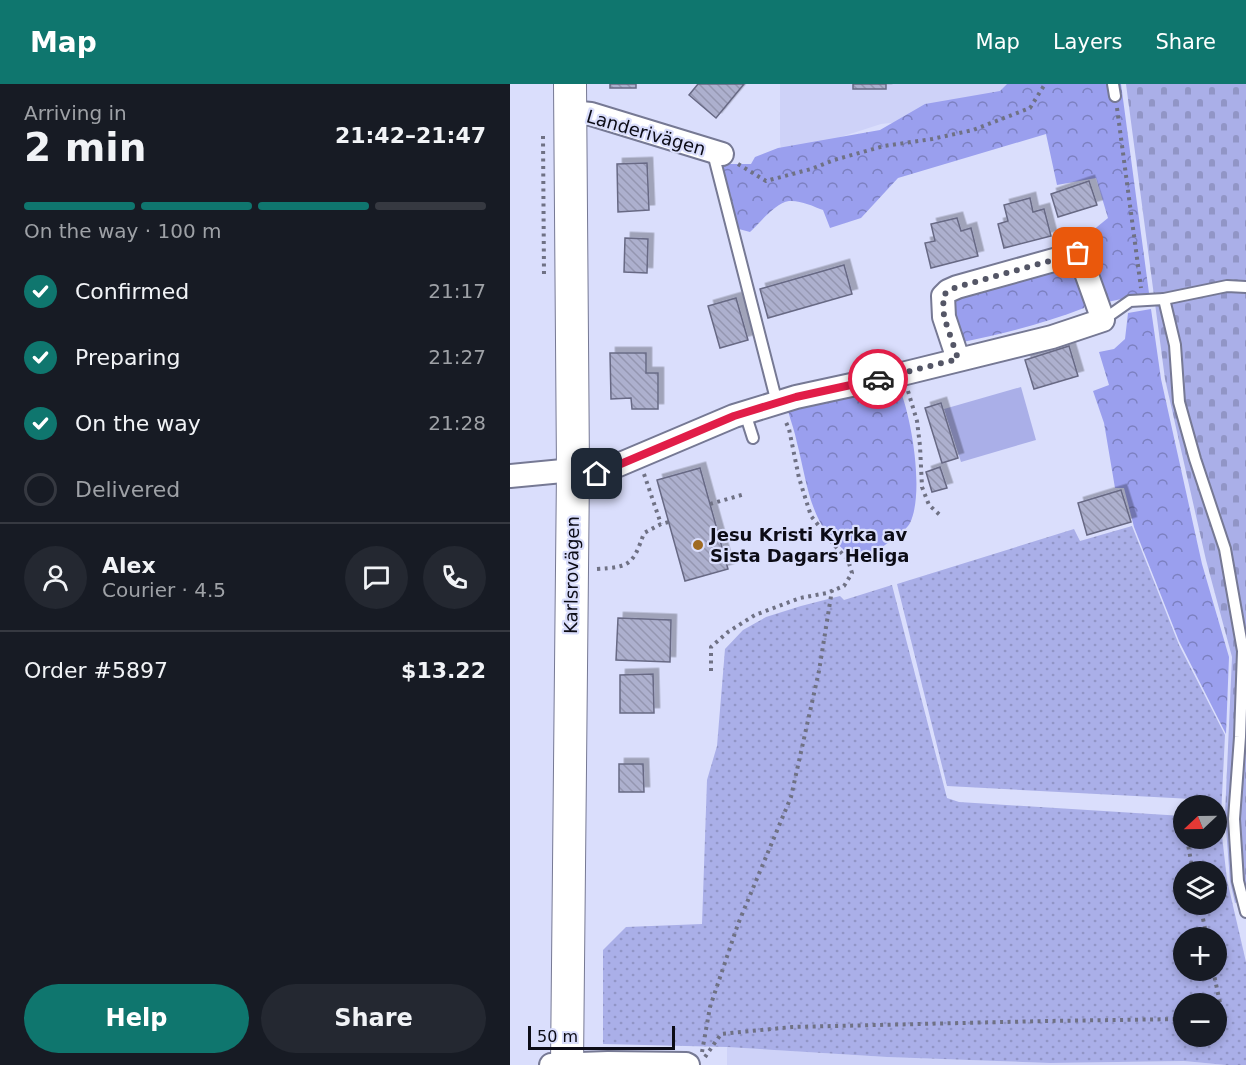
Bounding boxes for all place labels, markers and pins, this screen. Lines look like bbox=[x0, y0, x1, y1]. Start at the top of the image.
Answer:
pin bbox=[1052, 227, 1103, 278]
pin bbox=[571, 448, 622, 499]
place label: Jesu Kristi Kyrka av Sista Dagars Heliga bbox=[708, 524, 910, 566]
marker: Jesu Kristi Kyrka av Sista Dagars Heliga bbox=[691, 538, 705, 552]

